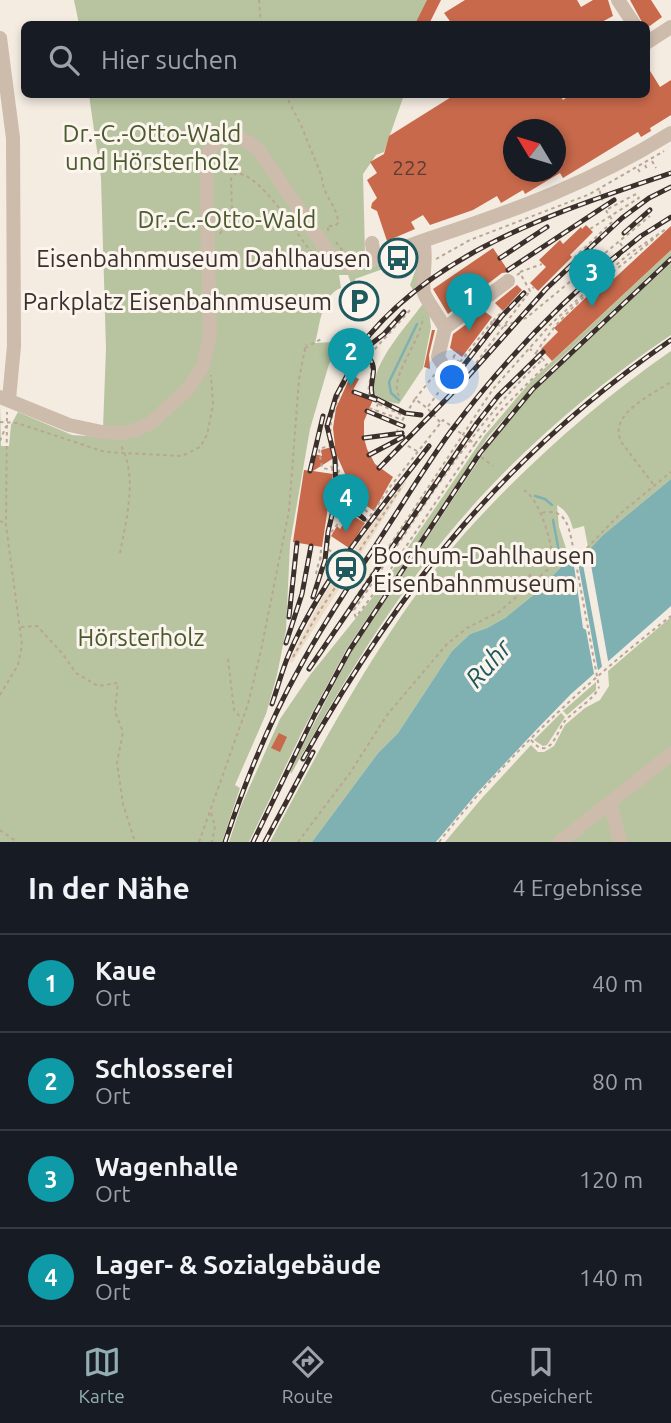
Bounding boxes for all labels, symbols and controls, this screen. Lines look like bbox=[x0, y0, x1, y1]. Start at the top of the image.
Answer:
search box bbox=[21, 21, 650, 98]
icon: search bbox=[45, 41, 83, 79]
text: Hier suchen bbox=[101, 45, 238, 74]
north arrow bbox=[503, 119, 566, 182]
park label: Dr.-C.-Otto-Wald und Hörsterholz bbox=[63, 120, 241, 175]
house number: 222 bbox=[392, 155, 428, 179]
park label: Dr.-C.-Otto-Wald bbox=[138, 206, 316, 233]
bus stop icon: Eisenbahnmuseum Dahlhausen bbox=[377, 237, 419, 279]
place label: Eisenbahnmuseum Dahlhausen bbox=[36, 245, 371, 272]
pin: 3 bbox=[569, 249, 615, 307]
pin: 1 bbox=[446, 273, 492, 331]
parking icon: Parkplatz Eisenbahnmuseum bbox=[338, 280, 380, 322]
place label: Parkplatz Eisenbahnmuseum bbox=[23, 288, 332, 315]
pin: 2 bbox=[328, 328, 374, 386]
your location bbox=[435, 360, 469, 394]
pin: 4 bbox=[323, 474, 369, 532]
place label: Bochum-Dahlhausen Eisenbahnmuseum bbox=[373, 542, 595, 597]
station icon: Bochum-Dahlhausen Eisenbahnmuseum bbox=[325, 548, 367, 590]
park label: Hörsterholz bbox=[77, 624, 205, 651]
water label: Ruhr bbox=[459, 632, 518, 693]
text: In der Nähe bbox=[28, 871, 190, 905]
text: 4 Ergebnisse bbox=[512, 875, 643, 900]
text: Kaue bbox=[95, 956, 156, 985]
text: 1 bbox=[45, 971, 57, 996]
text: 40 m bbox=[592, 971, 643, 996]
text: Ort bbox=[95, 985, 131, 1010]
text: Schlosserei bbox=[95, 1054, 233, 1083]
text: 2 bbox=[45, 1069, 57, 1094]
text: 80 m bbox=[592, 1069, 643, 1094]
text: Ort bbox=[95, 1083, 131, 1108]
text: Wagenhalle bbox=[95, 1152, 239, 1181]
text: 3 bbox=[45, 1167, 57, 1192]
text: 120 m bbox=[579, 1167, 643, 1192]
text: Ort bbox=[95, 1181, 131, 1206]
text: Lager- & Sozialgebäude bbox=[95, 1250, 381, 1279]
text: 4 bbox=[45, 1265, 57, 1290]
text: 140 m bbox=[579, 1265, 643, 1290]
text: Ort bbox=[95, 1279, 131, 1304]
tab: Karte bbox=[78, 1343, 125, 1407]
tab: Route bbox=[282, 1343, 333, 1407]
tab: Gespeichert bbox=[490, 1343, 593, 1407]

